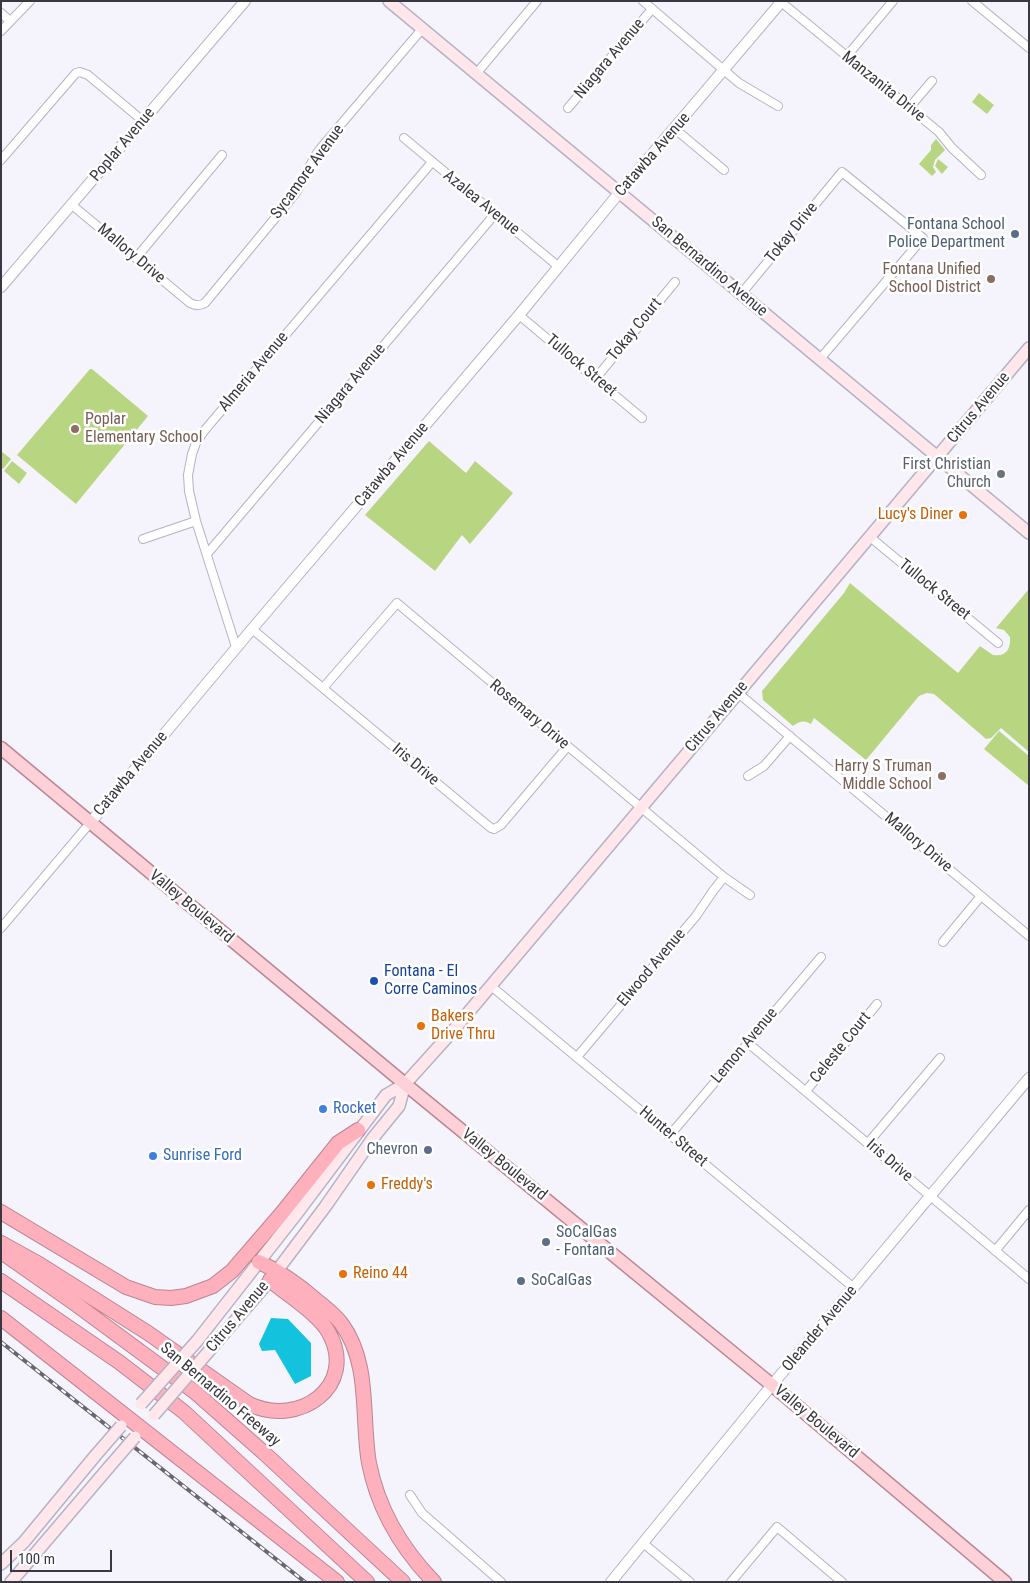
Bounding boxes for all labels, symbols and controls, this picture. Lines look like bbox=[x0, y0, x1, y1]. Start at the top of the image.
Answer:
street label: Niagara Avenue bbox=[571, 15, 649, 103]
street label: Manzanita Drive bbox=[837, 48, 929, 126]
street label: Poplar Avenue bbox=[87, 104, 159, 186]
street label: Catawba Avenue bbox=[611, 109, 695, 201]
street label: Sycamore Avenue bbox=[267, 121, 349, 223]
street label: Azalea Avenue bbox=[439, 166, 523, 240]
street label: Tokay Drive bbox=[762, 199, 822, 267]
street label: San Bernardino Avenue bbox=[647, 213, 771, 321]
place label: Fontana School Police Department bbox=[888, 215, 1005, 253]
street label: Mallory Drive bbox=[93, 220, 169, 288]
marker: Fontana School Police Department bbox=[1009, 228, 1021, 240]
place label: Fontana Unified School District bbox=[883, 260, 981, 298]
marker: Fontana Unified School District bbox=[985, 273, 997, 285]
street label: Tokay Court bbox=[604, 295, 666, 365]
street label: Almeria Avenue bbox=[215, 328, 293, 416]
street label: Tullock Street bbox=[542, 331, 620, 401]
street label: Niagara Avenue bbox=[312, 340, 390, 428]
street label: Citrus Avenue bbox=[944, 368, 1014, 448]
place label: Poplar Elementary School bbox=[85, 410, 202, 448]
street label: Catawba Avenue bbox=[351, 419, 433, 511]
marker: Poplar Elementary School bbox=[69, 423, 81, 435]
place label: First Christian Church bbox=[903, 455, 991, 493]
marker: First Christian Church bbox=[995, 468, 1007, 480]
place label: Lucy's Diner bbox=[878, 505, 953, 525]
marker: Lucy's Diner bbox=[957, 509, 969, 521]
street label: Tullock Street bbox=[894, 555, 974, 625]
street label: Rosemary Drive bbox=[485, 676, 573, 754]
street label: Citrus Avenue bbox=[682, 677, 752, 757]
street label: Catawba Avenue bbox=[90, 728, 172, 820]
street label: Iris Drive bbox=[388, 740, 442, 790]
place label: Harry S Truman Middle School bbox=[834, 757, 932, 795]
marker: Harry S Truman Middle School bbox=[936, 770, 948, 782]
street label: Mallory Drive bbox=[880, 809, 956, 877]
street label: Valley Boulevard bbox=[145, 866, 237, 948]
street label: Elwood Avenue bbox=[614, 925, 690, 1011]
place label: Fontana - El Corre Caminos bbox=[384, 962, 477, 1000]
marker: Fontana - El Corre Caminos bbox=[368, 975, 380, 987]
street label: Lemon Avenue bbox=[708, 1004, 782, 1088]
place label: Bakers Drive Thru bbox=[431, 1007, 495, 1045]
street label: Celeste Court bbox=[807, 1009, 875, 1087]
marker: Bakers Drive Thru bbox=[415, 1020, 427, 1032]
place label: Rocket bbox=[333, 1099, 376, 1119]
marker: Rocket bbox=[317, 1103, 329, 1115]
street label: Hunter Street bbox=[635, 1103, 711, 1171]
street label: Valley Boulevard bbox=[458, 1125, 550, 1205]
street label: Iris Drive bbox=[862, 1136, 916, 1186]
place label: Chevron bbox=[366, 1140, 418, 1160]
marker: Chevron bbox=[422, 1144, 434, 1156]
place label: Sunrise Ford bbox=[163, 1146, 242, 1166]
marker: Sunrise Ford bbox=[147, 1150, 159, 1162]
place label: Freddy's bbox=[381, 1175, 433, 1195]
marker: Freddy's bbox=[365, 1179, 377, 1191]
place label: SoCalGas - Fontana bbox=[556, 1223, 617, 1261]
marker: SoCalGas - Fontana bbox=[540, 1236, 552, 1248]
place label: Reino 44 bbox=[353, 1264, 408, 1284]
marker: Reino 44 bbox=[337, 1268, 349, 1280]
place label: SoCalGas bbox=[531, 1271, 592, 1291]
marker: SoCalGas bbox=[515, 1275, 527, 1287]
street label: Citrus Avenue bbox=[203, 1277, 273, 1357]
street label: Oleander Avenue bbox=[778, 1282, 862, 1376]
street label: San Bernardino Freeway bbox=[156, 1339, 284, 1451]
street label: Valley Boulevard bbox=[770, 1381, 862, 1463]
scale bar bbox=[12, 1540, 115, 1572]
text: 100 m bbox=[18, 1550, 55, 1568]

